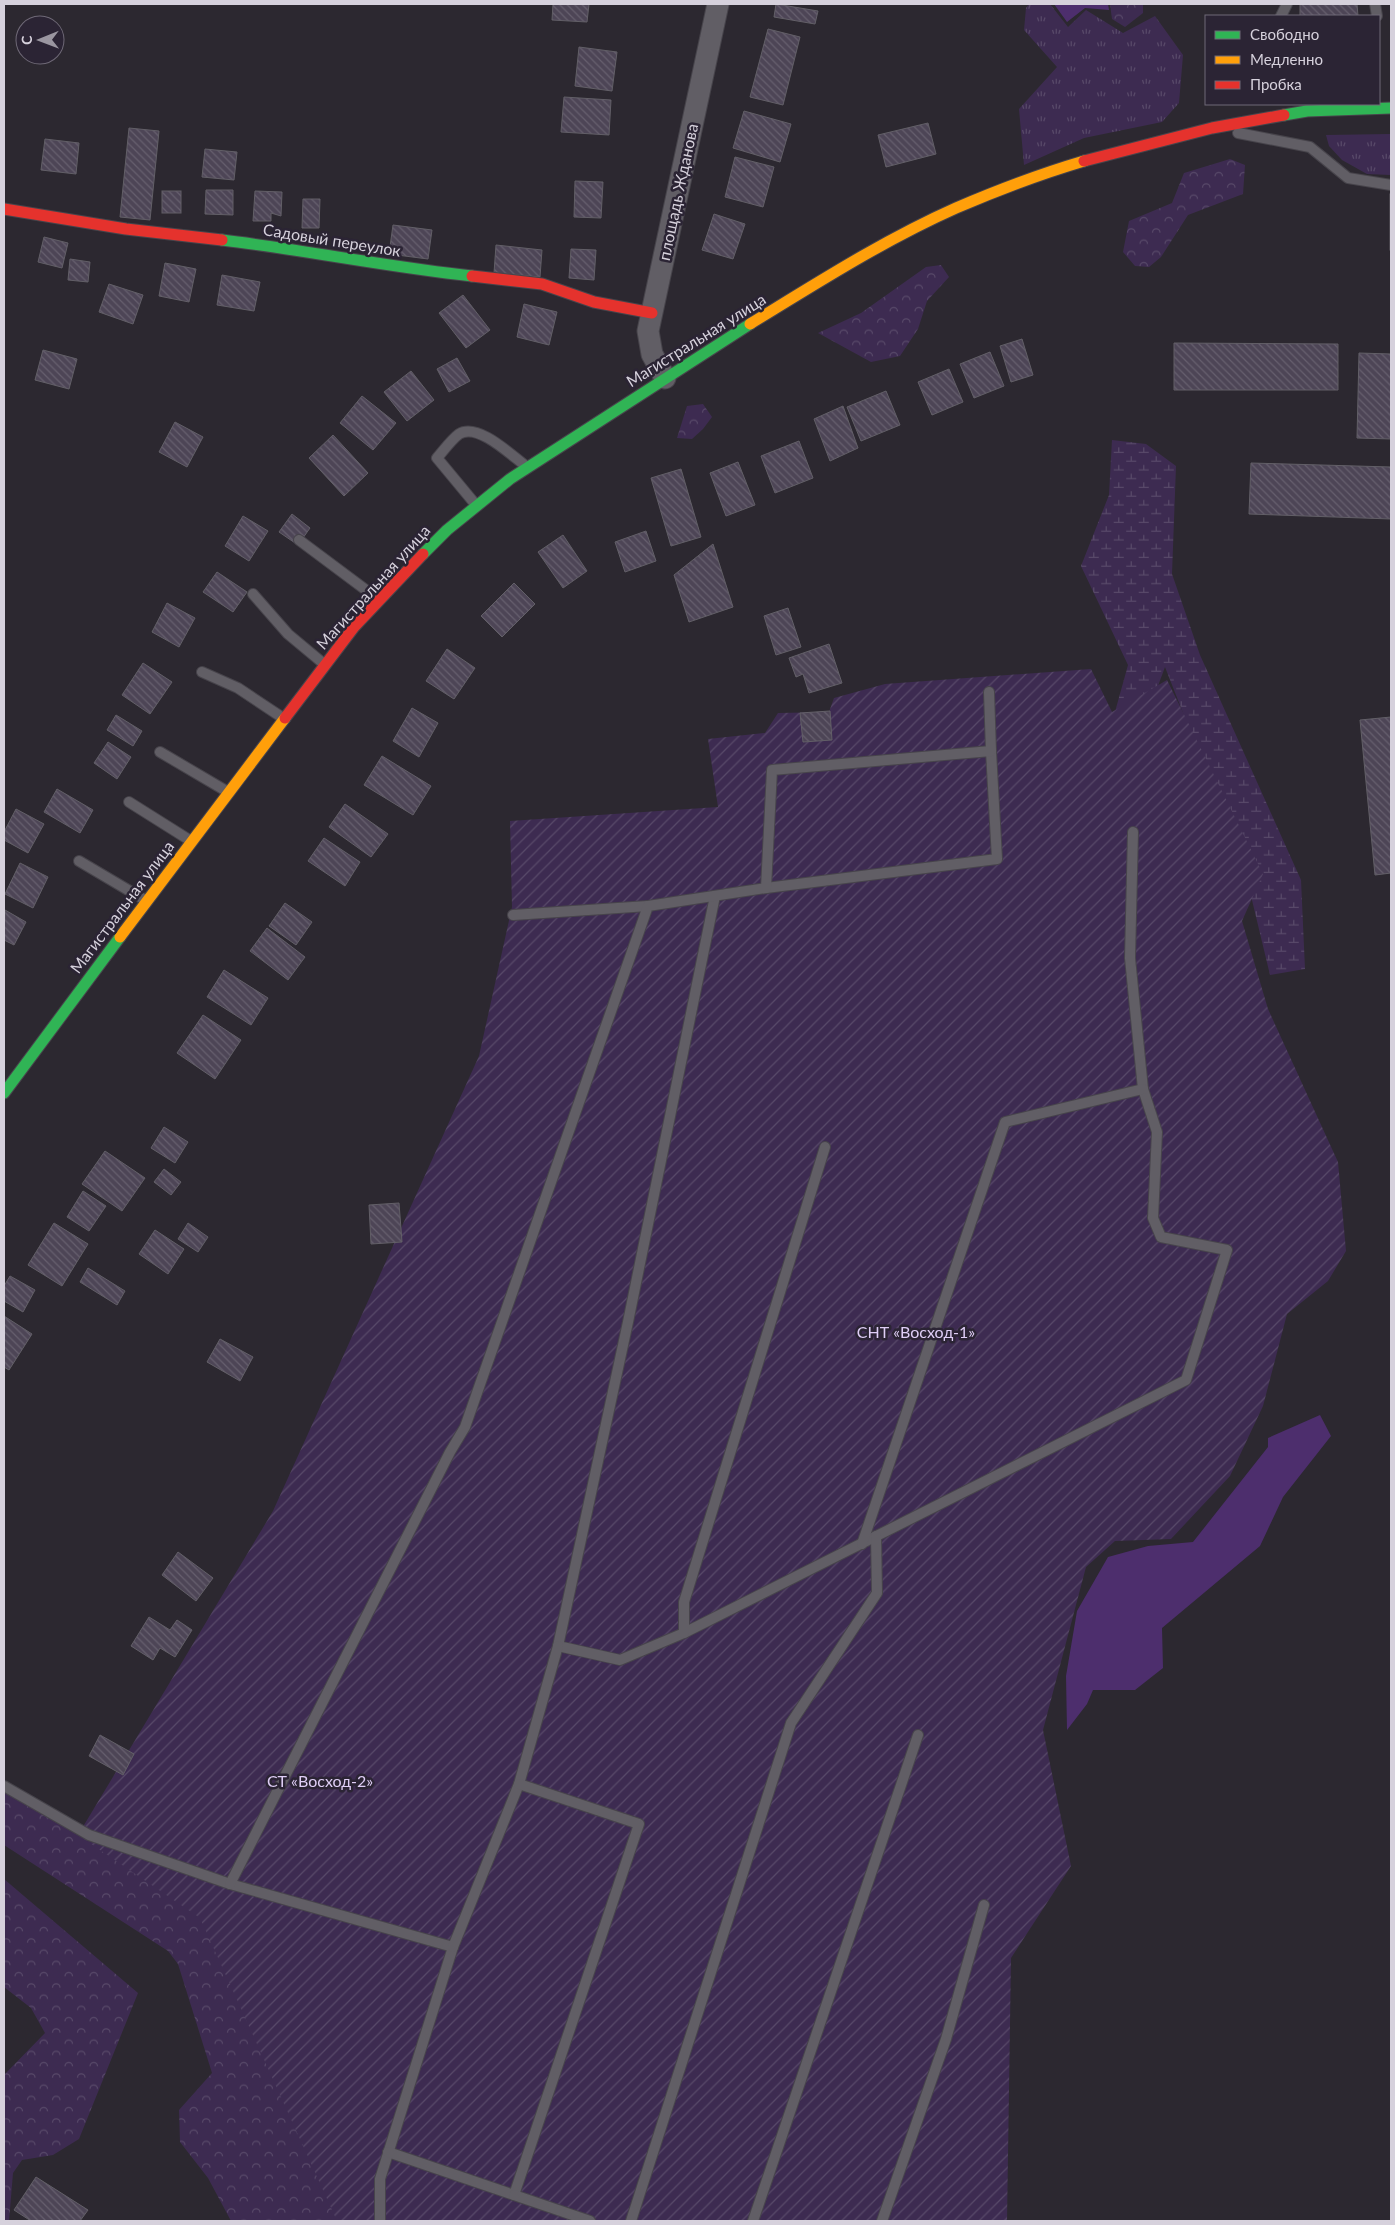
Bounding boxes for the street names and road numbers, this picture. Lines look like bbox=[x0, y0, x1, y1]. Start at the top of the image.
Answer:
street label: площадь Жданова bbox=[654, 122, 701, 262]
street label: Садовый переулок bbox=[262, 219, 403, 260]
street label: Магистральная улица bbox=[623, 289, 769, 390]
street label: Магистральная улица bbox=[312, 521, 433, 653]
street label: Магистральная улица bbox=[66, 837, 178, 977]

